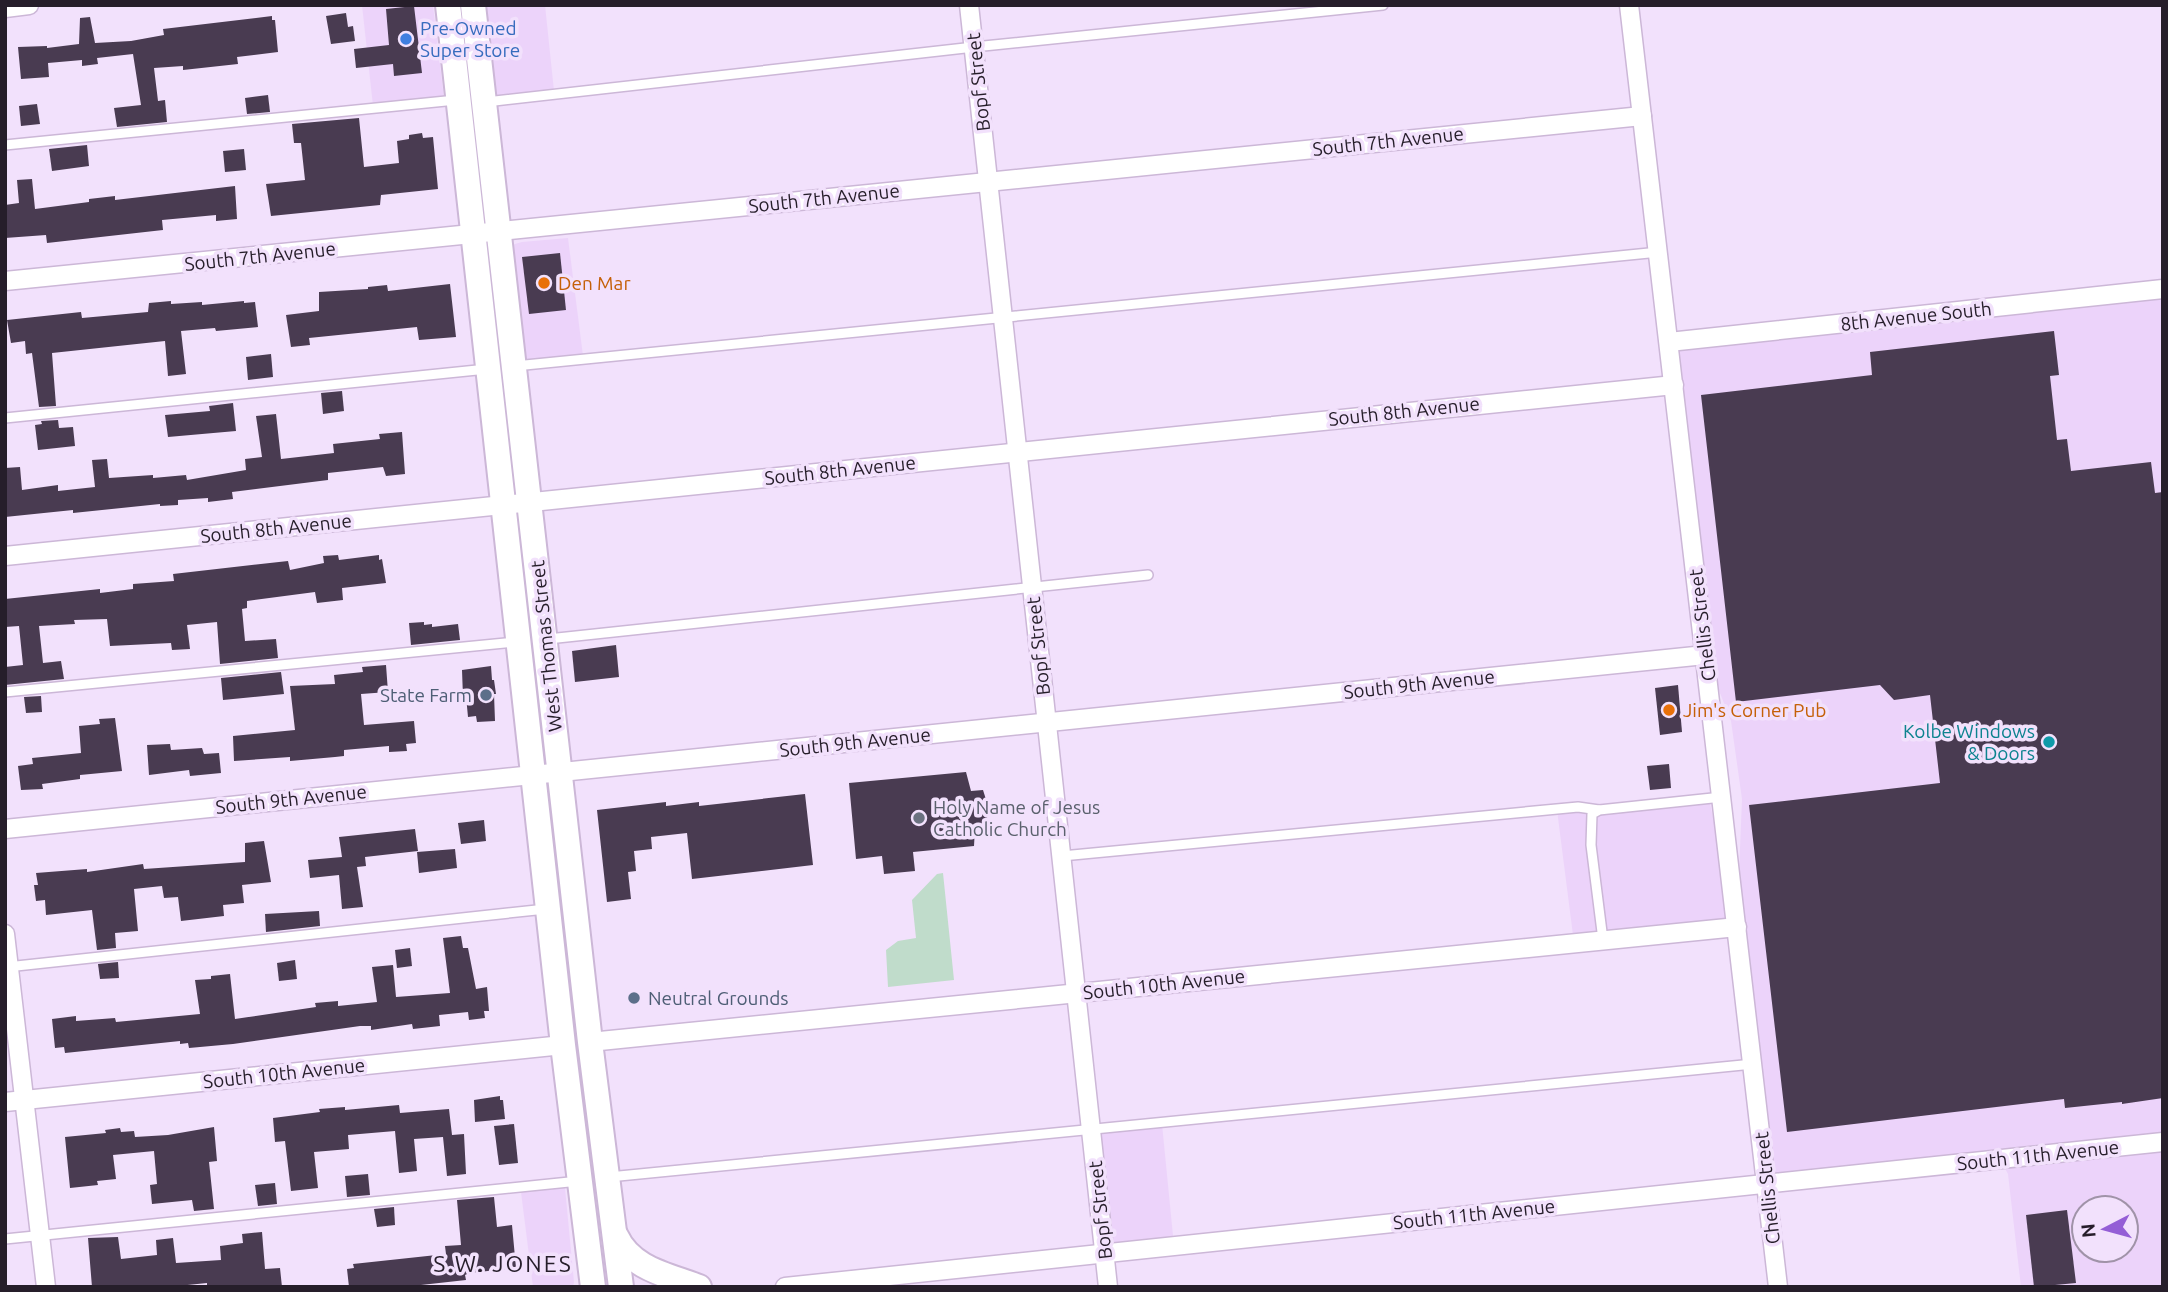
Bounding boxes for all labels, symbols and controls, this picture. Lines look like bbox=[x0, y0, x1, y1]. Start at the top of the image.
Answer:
place label: Pre-Owned Super Store bbox=[420, 17, 520, 61]
marker: Pre-Owned Super Store bbox=[398, 31, 414, 47]
street label: Bopf Street bbox=[962, 31, 994, 132]
street label: South 7th Avenue bbox=[1311, 122, 1465, 160]
street label: South 7th Avenue bbox=[747, 179, 901, 217]
street label: South 7th Avenue bbox=[183, 237, 337, 275]
place label: Den Mar bbox=[558, 272, 631, 294]
marker: Den Mar bbox=[536, 275, 552, 291]
street label: 8th Avenue South bbox=[1839, 297, 1993, 335]
street label: South 8th Avenue bbox=[1327, 392, 1481, 430]
street label: South 8th Avenue bbox=[763, 451, 917, 489]
street label: South 8th Avenue bbox=[199, 509, 353, 547]
street label: West Thomas Street bbox=[526, 559, 566, 733]
street label: Chellis Street bbox=[1684, 567, 1720, 683]
street label: Bopf Street bbox=[1022, 595, 1054, 696]
street label: South 9th Avenue bbox=[1342, 665, 1496, 703]
place label: State Farm bbox=[380, 684, 472, 706]
marker: State Farm bbox=[478, 687, 494, 703]
place label: Jim's Corner Pub bbox=[1683, 699, 1826, 721]
marker: Jim's Corner Pub bbox=[1661, 702, 1677, 718]
place label: Kolbe Windows & Doors bbox=[1903, 720, 2035, 764]
street label: South 9th Avenue bbox=[778, 723, 932, 761]
marker: Kolbe Windows & Doors bbox=[2041, 734, 2057, 750]
street label: South 9th Avenue bbox=[214, 780, 368, 818]
place label: Holy Name of Jesus Catholic Church bbox=[933, 796, 1100, 840]
marker: Holy Name of Jesus Catholic Church bbox=[911, 810, 927, 826]
street label: South 10th Avenue bbox=[1082, 965, 1246, 1003]
place label: Neutral Grounds bbox=[648, 987, 789, 1009]
marker: Neutral Grounds bbox=[626, 990, 642, 1006]
street label: South 10th Avenue bbox=[202, 1054, 366, 1092]
street label: Chellis Street bbox=[1750, 1130, 1784, 1245]
street label: South 11th Avenue bbox=[1956, 1136, 2120, 1174]
street label: Bopf Street bbox=[1084, 1159, 1116, 1260]
north arrow bbox=[2070, 1194, 2140, 1264]
street label: South 11th Avenue bbox=[1392, 1195, 1556, 1233]
text: N bbox=[2076, 1223, 2100, 1239]
district label: S.W. JONES bbox=[433, 1251, 573, 1276]

